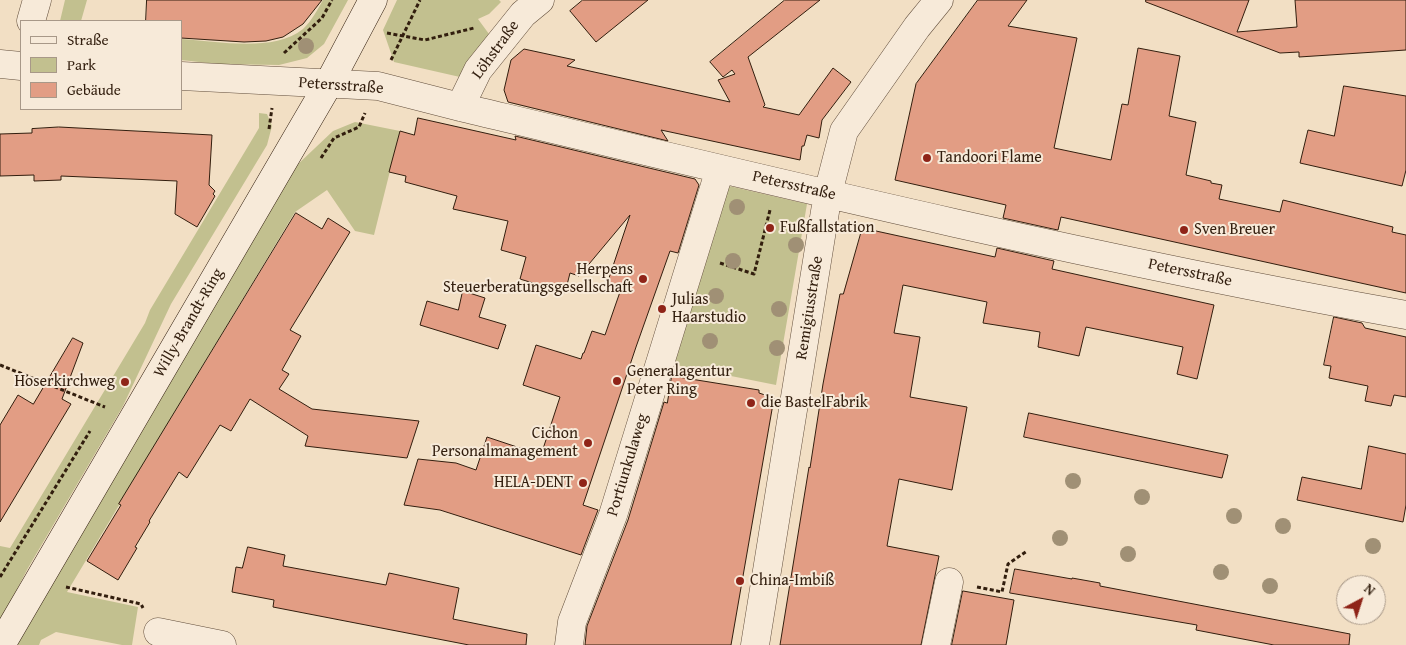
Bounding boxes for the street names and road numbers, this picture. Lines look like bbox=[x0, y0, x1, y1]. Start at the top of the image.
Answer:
street label: Löhstraße bbox=[468, 17, 524, 83]
street label: Petersstraße bbox=[298, 73, 384, 99]
street label: Petersstraße bbox=[750, 167, 838, 205]
street label: Remigiusstraße bbox=[792, 255, 828, 361]
street label: Petersstraße bbox=[1146, 255, 1234, 291]
street label: Willy-Brandt-Ring bbox=[150, 265, 228, 381]
street label: Portiunkulaweg bbox=[603, 411, 653, 519]

